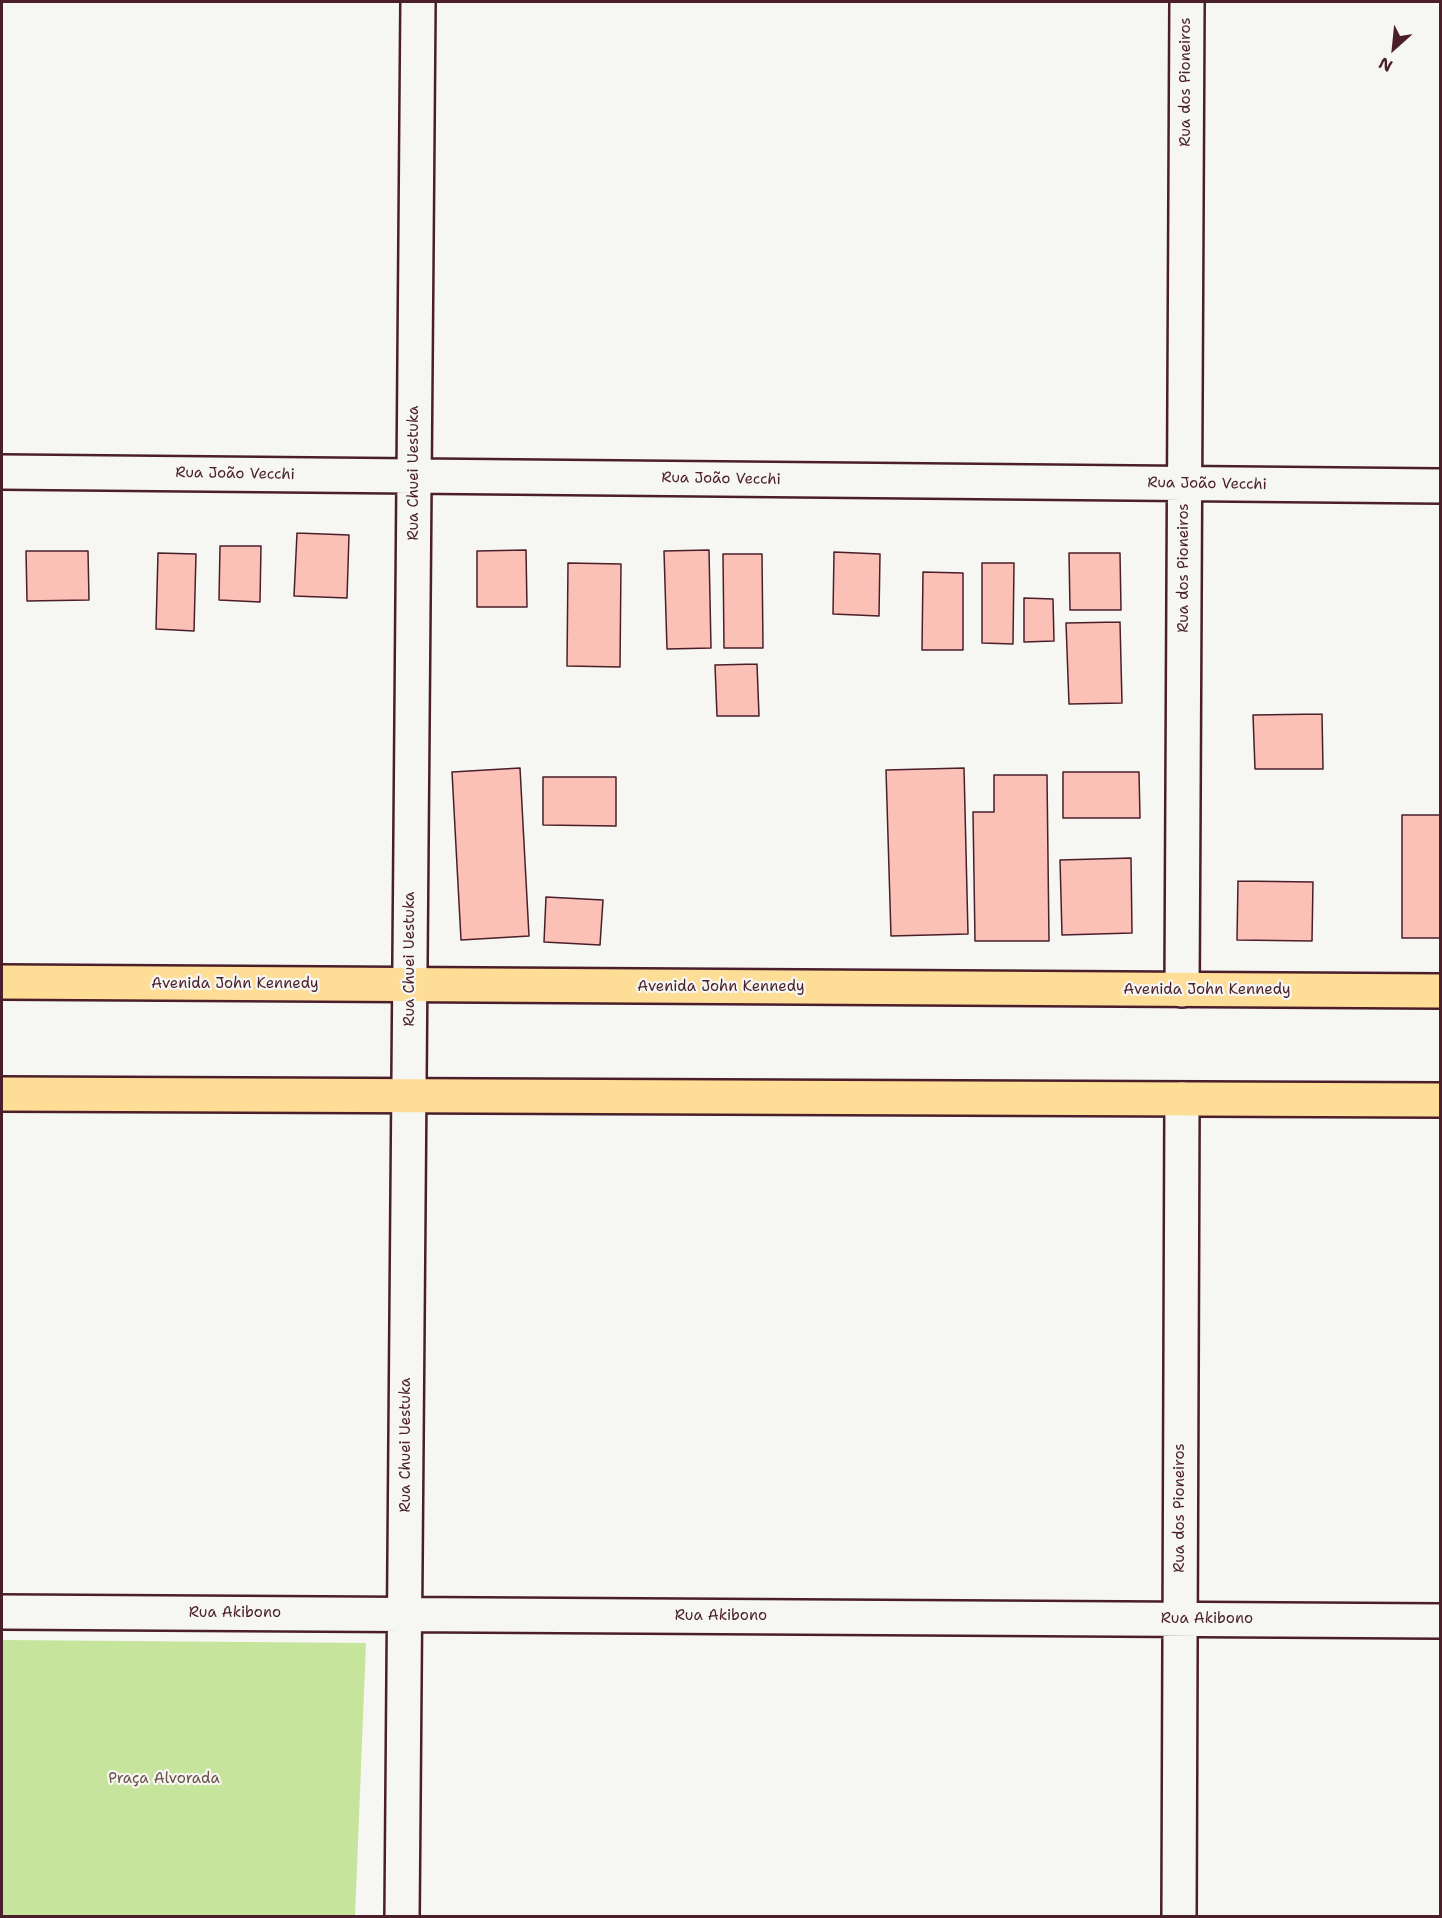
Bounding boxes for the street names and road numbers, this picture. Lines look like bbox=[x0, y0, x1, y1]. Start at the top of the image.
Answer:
street label: Rua dos Pioneiros bbox=[1177, 17, 1195, 147]
street label: Rua Chuei Uestuka bbox=[405, 406, 423, 540]
street label: Rua João Vecchi bbox=[175, 464, 295, 484]
street label: Rua João Vecchi bbox=[661, 469, 781, 489]
street label: Rua João Vecchi bbox=[1147, 474, 1267, 494]
street label: Rua dos Pioneiros bbox=[1175, 503, 1193, 633]
street label: Rua Chuei Uestuka bbox=[401, 892, 419, 1026]
street label: Avenida John Kennedy bbox=[151, 975, 319, 993]
street label: Avenida John Kennedy bbox=[637, 978, 805, 996]
street label: Avenida John Kennedy bbox=[1123, 981, 1291, 999]
street label: Rua Chuei Uestuka bbox=[397, 1378, 415, 1512]
street label: Rua dos Pioneiros bbox=[1171, 1443, 1189, 1573]
street label: Rua Akibono bbox=[189, 1604, 281, 1622]
street label: Rua Akibono bbox=[675, 1607, 767, 1625]
street label: Rua Akibono bbox=[1161, 1610, 1253, 1628]

